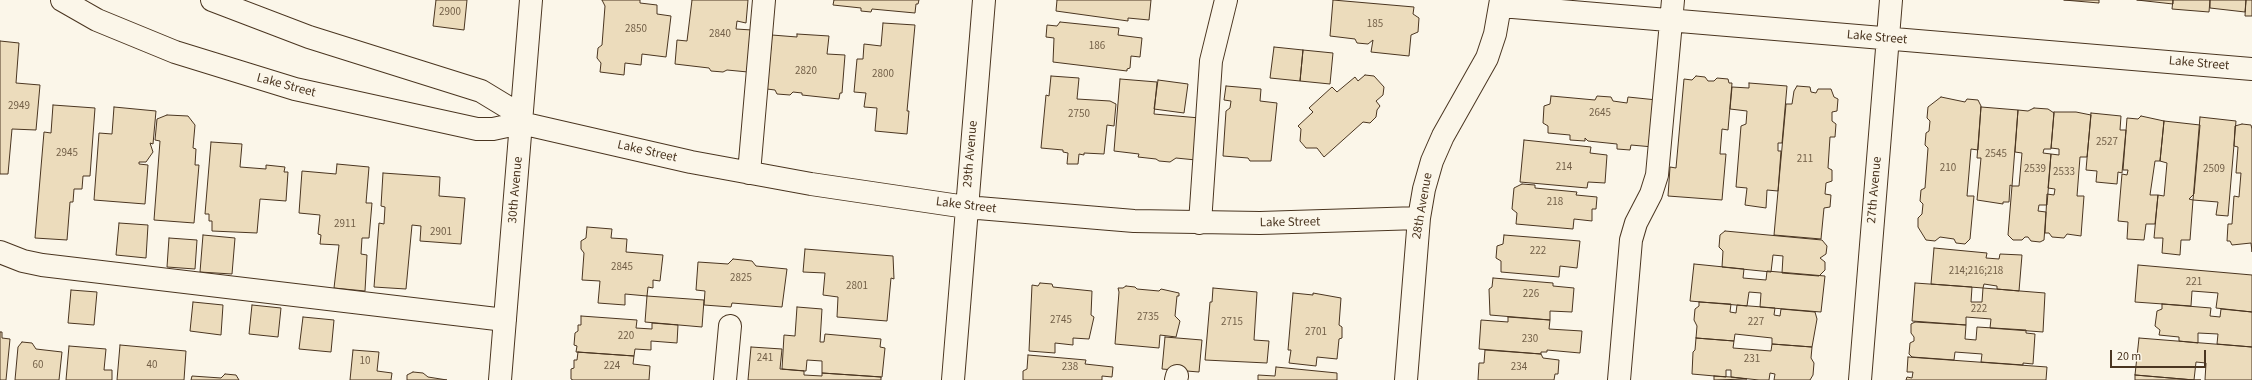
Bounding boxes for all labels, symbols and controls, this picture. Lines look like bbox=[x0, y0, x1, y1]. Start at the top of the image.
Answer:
house number: 2900 bbox=[439, 6, 461, 20]
house number: 185 bbox=[1367, 18, 1383, 32]
house number: 2850 bbox=[625, 23, 647, 37]
house number: 2840 bbox=[709, 28, 731, 42]
street label: Lake Street bbox=[1846, 28, 1908, 48]
house number: 186 bbox=[1089, 40, 1105, 54]
street label: Lake Street bbox=[2168, 54, 2230, 74]
house number: 2820 bbox=[795, 65, 817, 79]
house number: 2800 bbox=[872, 68, 894, 82]
street label: Lake Street bbox=[255, 71, 317, 101]
house number: 2949 bbox=[8, 100, 30, 114]
house number: 2645 bbox=[1589, 107, 1611, 121]
house number: 2750 bbox=[1068, 108, 1090, 122]
street label: 29th Avenue bbox=[960, 120, 982, 188]
house number: 2527 bbox=[2096, 136, 2118, 150]
street label: Lake Street bbox=[616, 138, 678, 166]
house number: 2945 bbox=[56, 147, 78, 161]
house number: 2545 bbox=[1985, 148, 2007, 162]
house number: 211 bbox=[1797, 153, 1813, 167]
street label: 30th Avenue bbox=[505, 156, 527, 224]
street label: 27th Avenue bbox=[1864, 156, 1886, 224]
house number: 214 bbox=[1556, 161, 1572, 175]
house number: 210 bbox=[1940, 162, 1956, 176]
house number: 2539 bbox=[2024, 163, 2046, 177]
house number: 2509 bbox=[2203, 163, 2225, 177]
house number: 2533 bbox=[2053, 166, 2075, 180]
street label: 28th Avenue bbox=[1409, 172, 1437, 240]
street label: Lake Street bbox=[935, 195, 997, 217]
house number: 218 bbox=[1547, 196, 1563, 210]
street label: Lake Street bbox=[1260, 215, 1320, 231]
house number: 2911 bbox=[334, 218, 356, 232]
house number: 2901 bbox=[430, 226, 452, 240]
house number: 222 bbox=[1530, 245, 1546, 259]
house number: 2845 bbox=[611, 261, 633, 275]
house number: 214;216;218 bbox=[1949, 265, 2003, 279]
house number: 2825 bbox=[730, 272, 752, 286]
house number: 221 bbox=[2186, 276, 2202, 290]
house number: 2801 bbox=[846, 280, 868, 294]
house number: 226 bbox=[1523, 288, 1539, 302]
house number: 222 bbox=[1971, 303, 1987, 317]
house number: 2735 bbox=[1137, 311, 1159, 325]
house number: 2745 bbox=[1050, 314, 1072, 328]
house number: 2715 bbox=[1221, 316, 1243, 330]
house number: 227 bbox=[1748, 316, 1764, 330]
house number: 2701 bbox=[1305, 326, 1327, 340]
house number: 220 bbox=[618, 330, 634, 344]
house number: 230 bbox=[1522, 333, 1538, 347]
scale bar bbox=[2112, 342, 2208, 368]
text: 20 m bbox=[2117, 348, 2141, 365]
house number: 241 bbox=[757, 352, 773, 366]
house number: 231 bbox=[1744, 353, 1760, 367]
house number: 10 bbox=[360, 355, 370, 369]
house number: 60 bbox=[33, 359, 43, 373]
house number: 40 bbox=[147, 359, 157, 373]
house number: 224 bbox=[604, 360, 620, 374]
house number: 238 bbox=[1062, 361, 1078, 375]
house number: 234 bbox=[1511, 361, 1527, 375]

